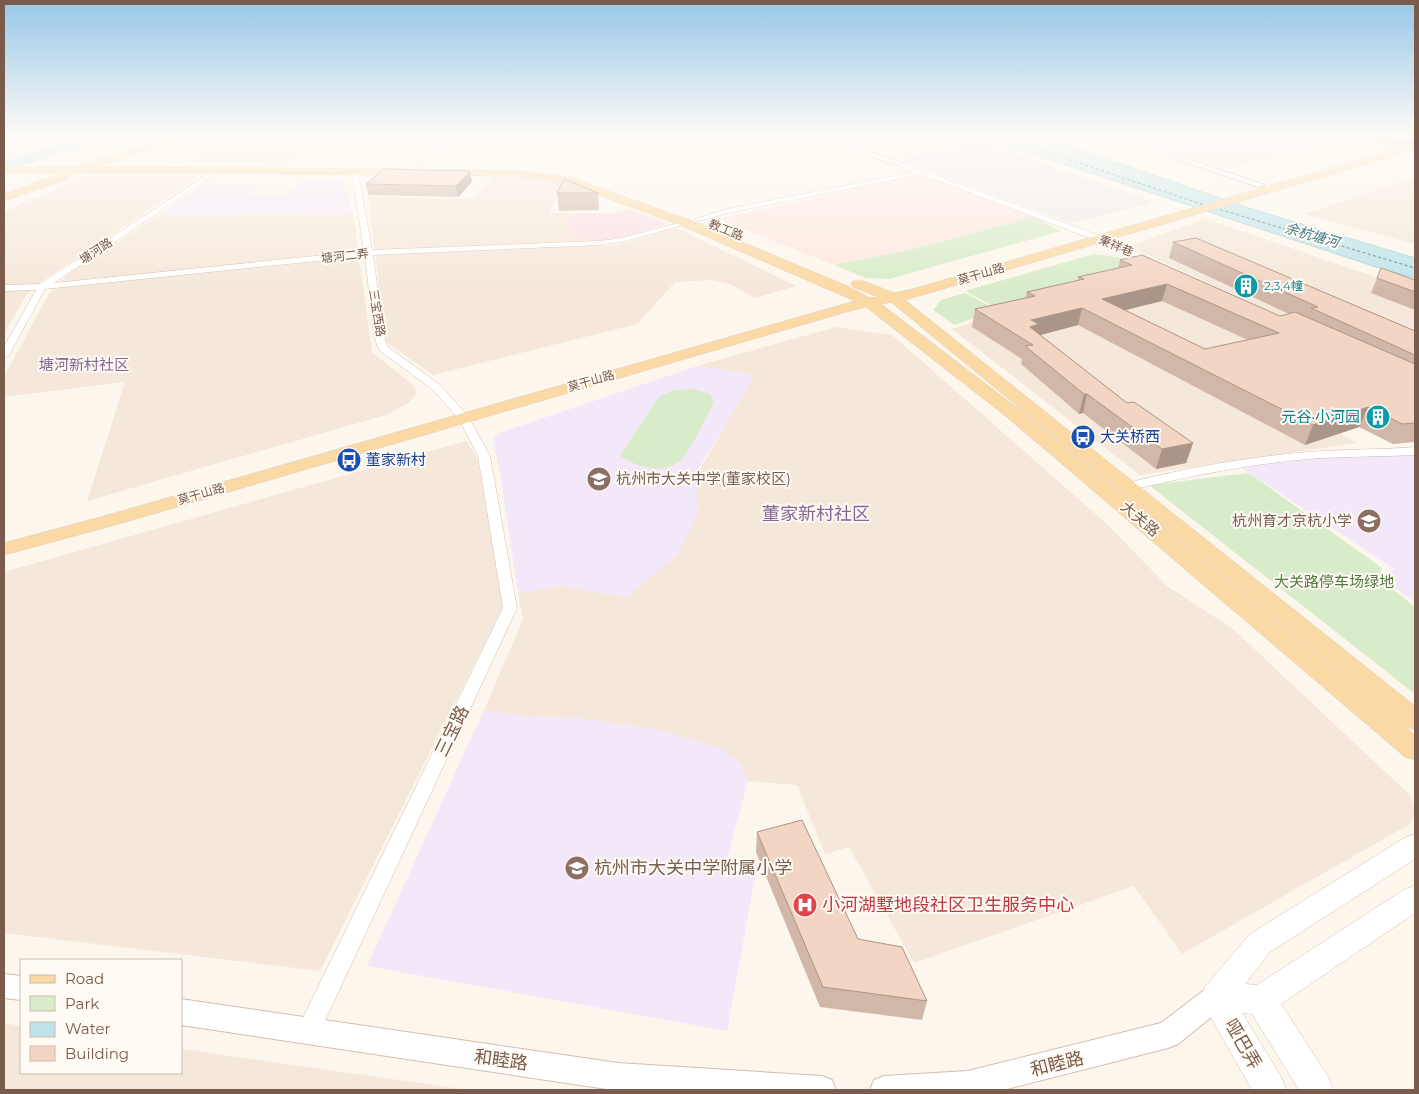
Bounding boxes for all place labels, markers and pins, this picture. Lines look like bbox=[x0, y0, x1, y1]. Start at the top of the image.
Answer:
building icon: 2,3,4幢 bbox=[1233, 273, 1259, 299]
place label: 2,3,4幢 bbox=[1264, 278, 1303, 293]
building icon: 元谷·小河园 bbox=[1365, 404, 1391, 430]
place label: 元谷·小河园 bbox=[1281, 407, 1360, 426]
bus stop icon: 大关桥西 bbox=[1070, 424, 1096, 450]
place label: 大关桥西 bbox=[1100, 427, 1160, 446]
bus stop icon: 董家新村 bbox=[336, 447, 362, 473]
place label: 董家新村 bbox=[366, 450, 426, 469]
school or university icon: 杭州市大关中学(董家校区) bbox=[586, 466, 612, 492]
place label: 杭州市大关中学(董家校区) bbox=[616, 469, 791, 488]
school or university icon: 杭州育才京杭小学 bbox=[1356, 508, 1382, 534]
place label: 杭州育才京杭小学 bbox=[1232, 511, 1352, 530]
school or university icon: 杭州市大关中学附属小学 bbox=[564, 855, 590, 881]
place label: 杭州市大关中学附属小学 bbox=[594, 857, 792, 879]
hospital icon: 小河湖墅地段社区卫生服务中心 bbox=[792, 892, 818, 918]
place label: 小河湖墅地段社区卫生服务中心 bbox=[822, 894, 1074, 916]

